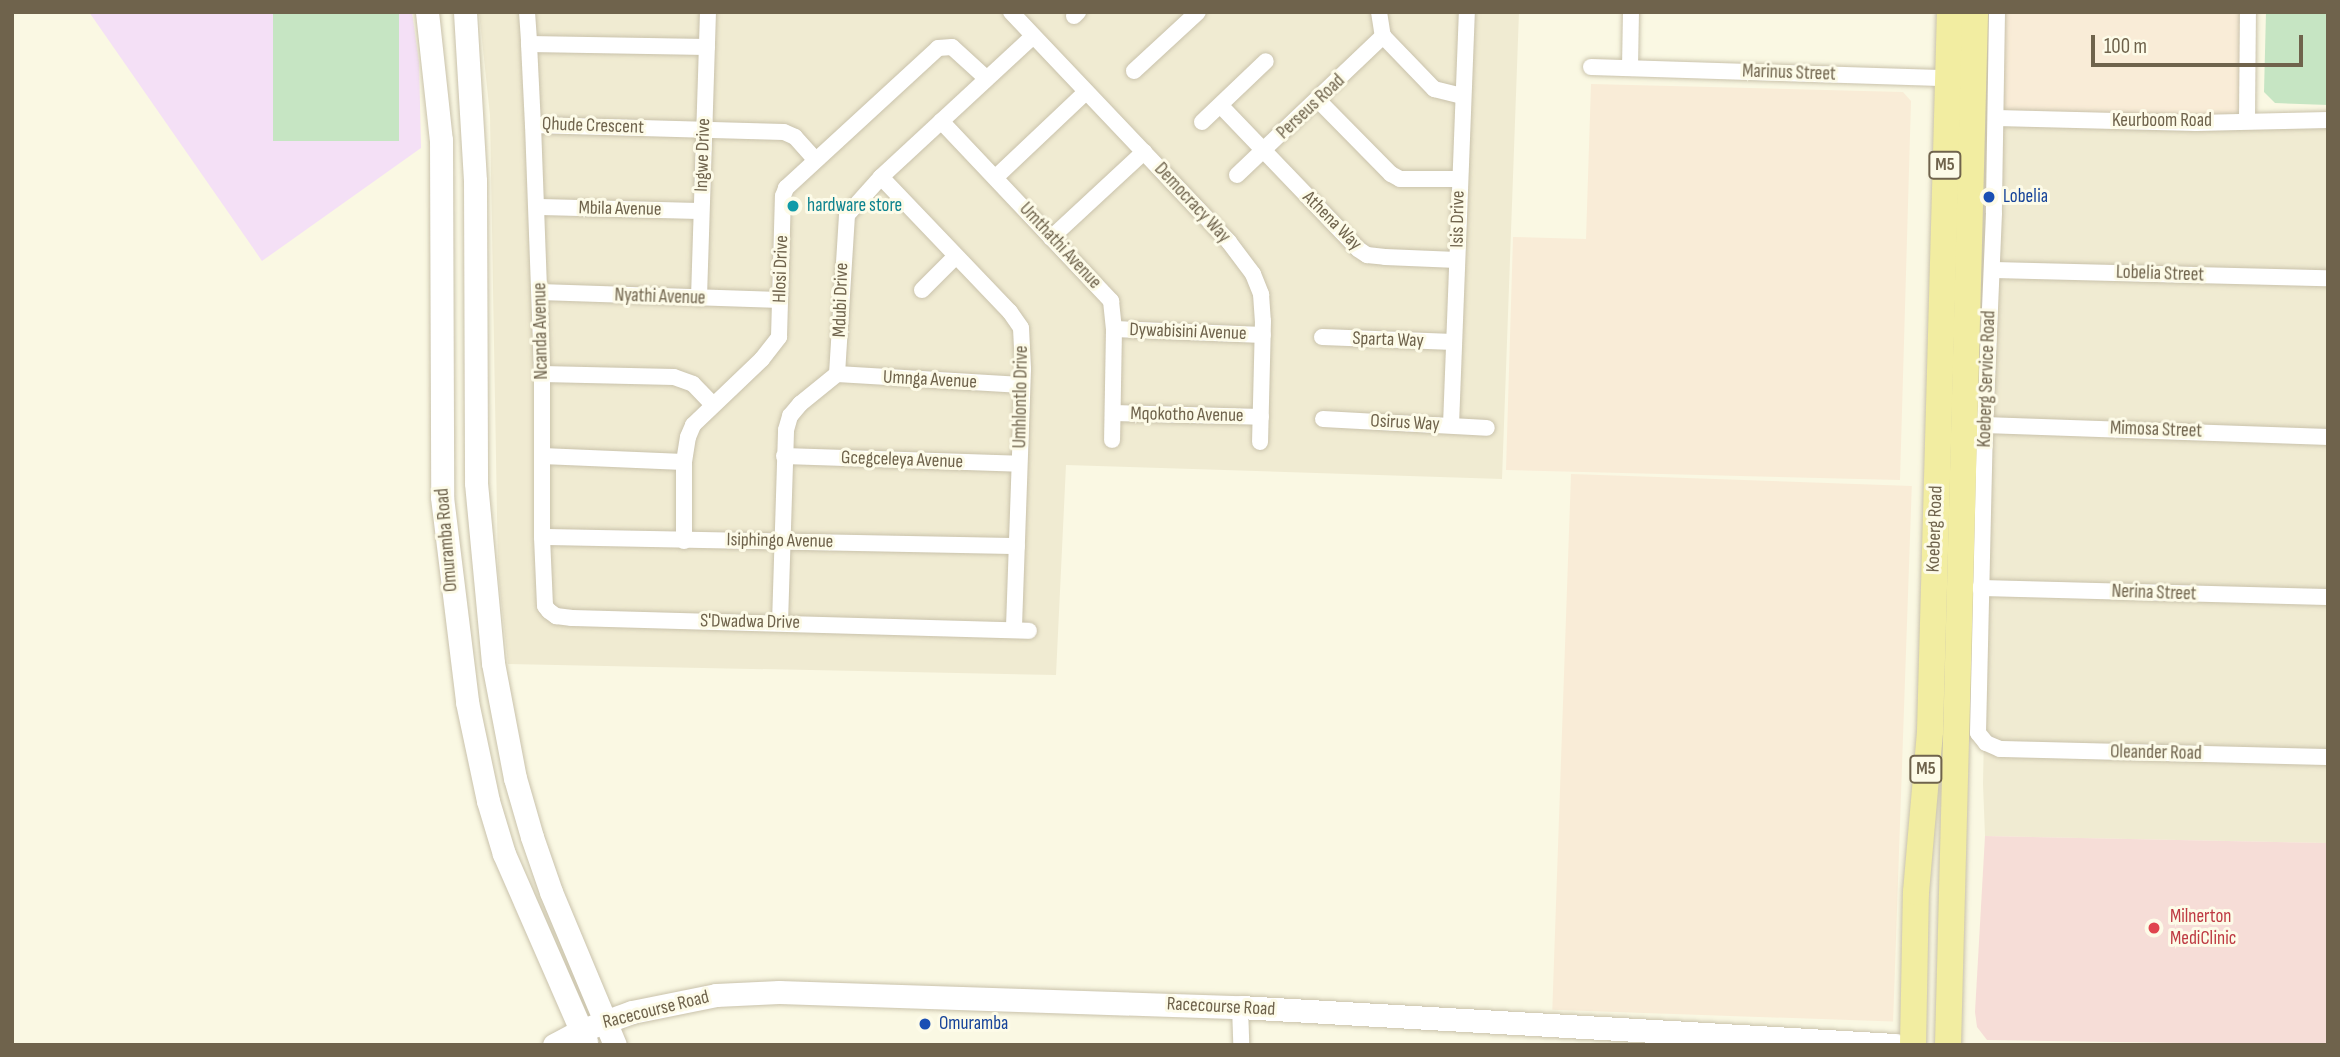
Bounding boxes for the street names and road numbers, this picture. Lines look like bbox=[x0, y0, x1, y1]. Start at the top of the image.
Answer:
street label: Marinus Street bbox=[1742, 60, 1836, 86]
street label: Perseus Road bbox=[1272, 70, 1350, 144]
street label: Keurboom Road bbox=[2112, 110, 2212, 132]
street label: Qhude Crescent bbox=[542, 113, 644, 139]
street label: Ingwe Drive bbox=[690, 118, 716, 192]
road number: M5 bbox=[1927, 150, 1962, 180]
street label: Democracy Way bbox=[1149, 158, 1235, 248]
street label: Athena Way bbox=[1298, 187, 1366, 255]
street label: Isis Drive bbox=[1446, 190, 1470, 248]
street label: Mbila Avenue bbox=[578, 197, 662, 221]
street label: Umthathi Avenue bbox=[1014, 198, 1106, 294]
street label: Hlosi Drive bbox=[768, 235, 794, 303]
street label: Lobelia Street bbox=[2116, 261, 2204, 287]
street label: Mdubi Drive bbox=[828, 262, 854, 338]
street label: Ncanda Avenue bbox=[529, 282, 553, 380]
street label: Nyathi Avenue bbox=[614, 284, 706, 310]
street label: Koeberg Service Road bbox=[1973, 310, 2001, 448]
street label: Dywabisini Avenue bbox=[1129, 319, 1247, 345]
street label: Sparta Way bbox=[1352, 327, 1424, 353]
street label: Umhlontlo Drive bbox=[1009, 345, 1033, 449]
street label: Umnga Avenue bbox=[883, 366, 977, 394]
street label: Mqokotho Avenue bbox=[1130, 403, 1244, 427]
street label: Osirus Way bbox=[1370, 410, 1440, 436]
street label: Mimosa Street bbox=[2110, 417, 2202, 443]
street label: Gcegceleya Avenue bbox=[841, 446, 963, 474]
street label: Koeberg Road bbox=[1922, 485, 1948, 573]
street label: Omuramba Road bbox=[431, 487, 463, 593]
street label: Isiphingo Avenue bbox=[726, 529, 834, 553]
street label: Nerina Street bbox=[2111, 580, 2197, 606]
street label: S'Dwadwa Drive bbox=[700, 610, 800, 634]
street label: Oleander Road bbox=[2110, 741, 2202, 765]
road number: M5 bbox=[1909, 754, 1944, 784]
street label: Racecourse Road bbox=[601, 986, 711, 1034]
street label: Racecourse Road bbox=[1166, 993, 1276, 1021]

